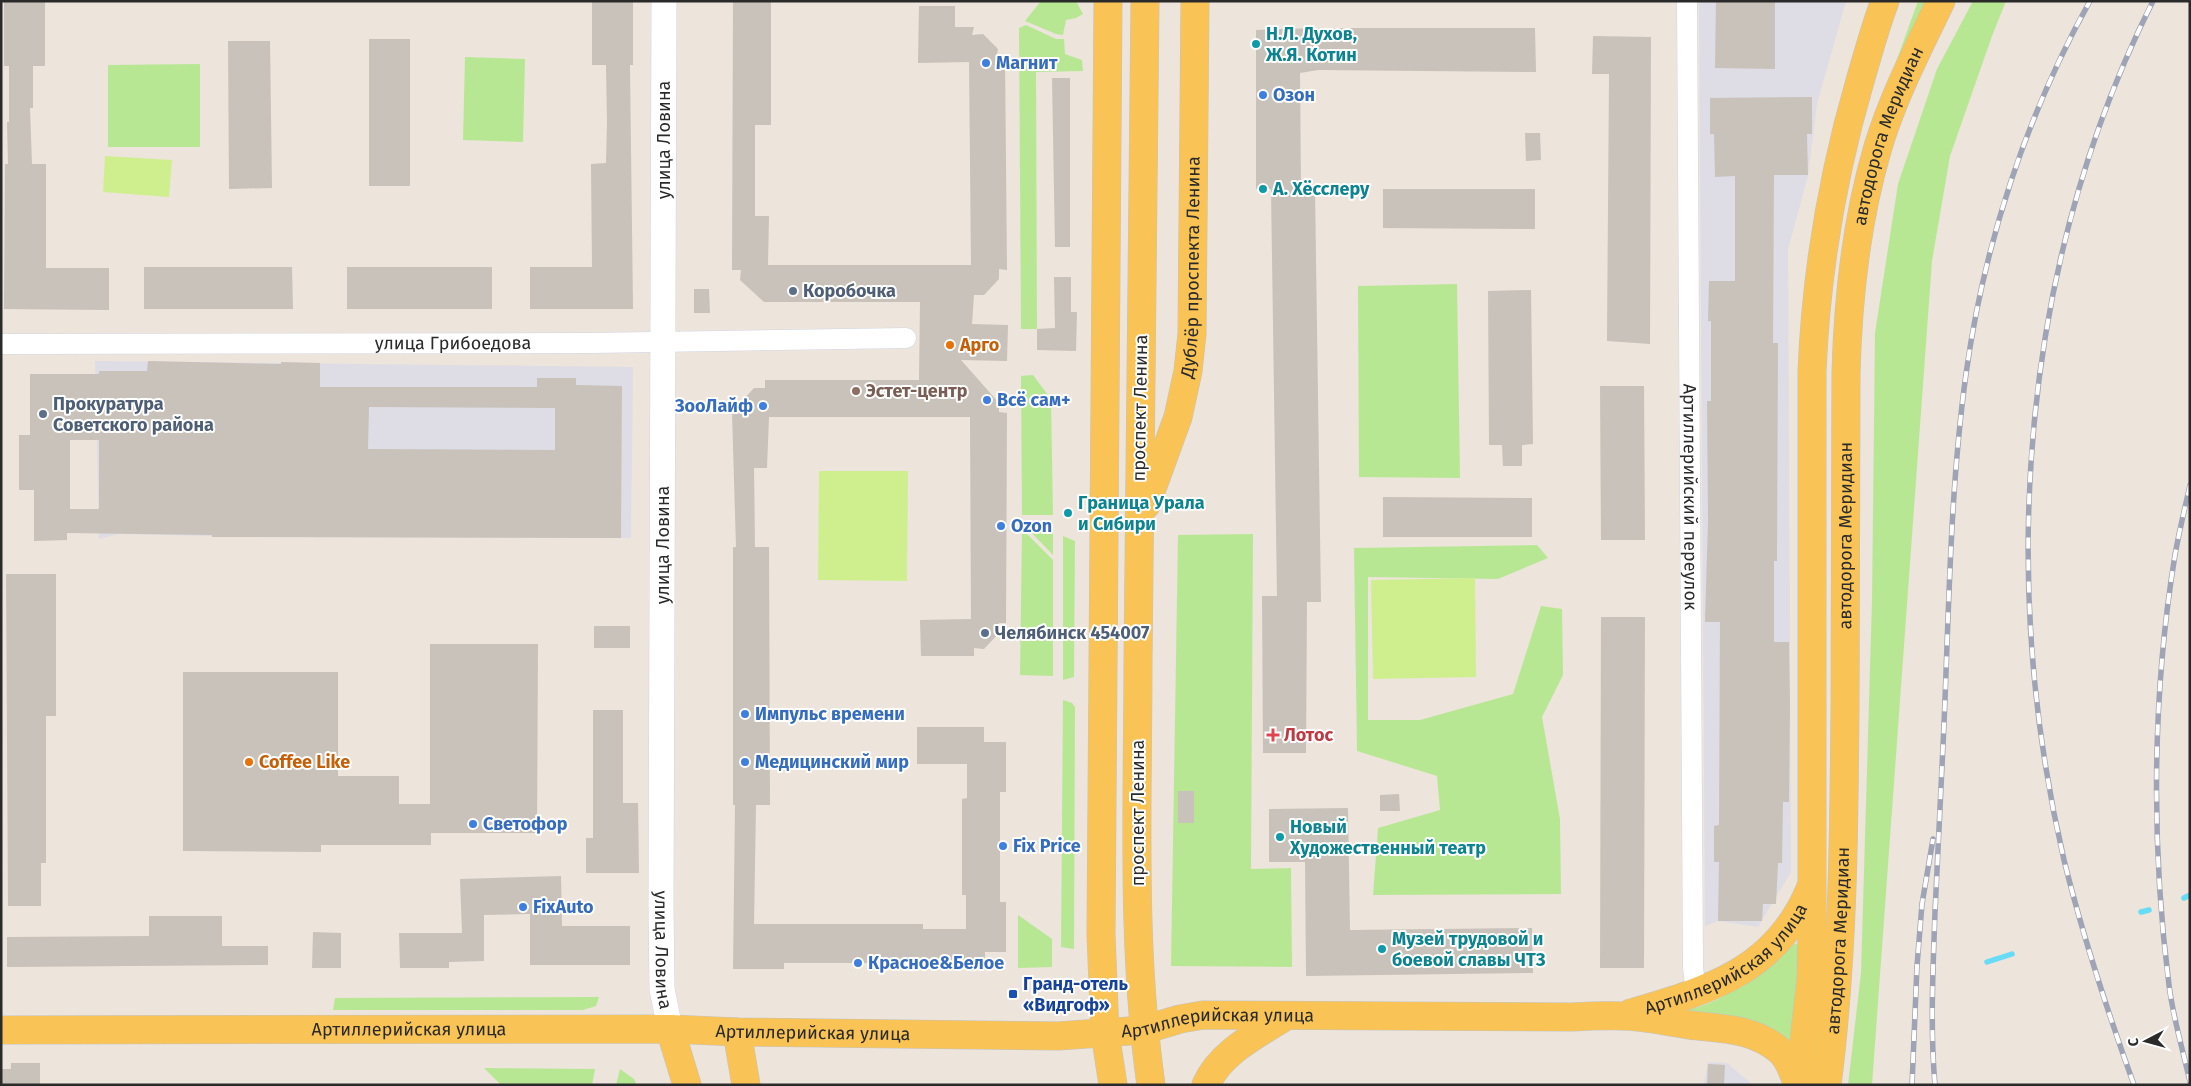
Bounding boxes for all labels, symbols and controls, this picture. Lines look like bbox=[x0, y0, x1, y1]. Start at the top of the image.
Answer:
place label: Н.Л. Духов, Ж.Я. Котин bbox=[1265, 23, 1357, 66]
marker: Н.Л. Духов, Ж.Я. Котин bbox=[1250, 38, 1262, 50]
street label: автодорога Меридиан bbox=[1849, 43, 1928, 227]
place label: Магнит bbox=[996, 52, 1058, 74]
marker: Магнит bbox=[980, 57, 992, 69]
street label: улица Ловина bbox=[653, 81, 675, 199]
place label: Озон bbox=[1273, 84, 1315, 106]
marker: Озон bbox=[1257, 89, 1269, 101]
street label: Дублёр проспекта Ленина bbox=[1176, 156, 1205, 381]
place label: А. Хёсслеру bbox=[1272, 178, 1370, 200]
marker: А. Хёсслеру bbox=[1257, 183, 1269, 195]
place label: Коробочка bbox=[803, 280, 896, 302]
marker: Коробочка bbox=[787, 285, 799, 297]
street label: улица Грибоедова bbox=[375, 332, 531, 354]
place label: Арго bbox=[959, 334, 999, 356]
street label: проспект Ленина bbox=[1128, 334, 1152, 482]
marker: Арго bbox=[944, 339, 956, 351]
place label: Эстет-центр bbox=[866, 380, 968, 402]
street label: Артиллерийский переулок bbox=[1678, 384, 1702, 611]
marker: Эстет-центр bbox=[850, 385, 862, 397]
place label: Всё сам+ bbox=[997, 389, 1071, 411]
place label: Прокуратура Советского района bbox=[53, 393, 214, 436]
marker: Всё сам+ bbox=[981, 394, 993, 406]
place label: ЗооЛайф bbox=[674, 395, 753, 417]
marker: ЗооЛайф bbox=[757, 400, 769, 412]
marker: Прокуратура Советского района bbox=[37, 408, 49, 420]
street label: автодорога Меридиан bbox=[1834, 442, 1857, 629]
street label: улица Ловина bbox=[652, 486, 674, 604]
place label: Граница Урала и Сибири bbox=[1078, 492, 1205, 535]
marker: Граница Урала и Сибири bbox=[1062, 507, 1074, 519]
place label: Ozon bbox=[1011, 515, 1052, 537]
marker: Ozon bbox=[995, 520, 1007, 532]
place label: Челябинск 454007 bbox=[995, 622, 1150, 644]
marker: Челябинск 454007 bbox=[979, 627, 991, 639]
place label: Импульс времени bbox=[755, 703, 905, 725]
marker: Импульс времени bbox=[739, 708, 751, 720]
place label: Лотос bbox=[1284, 724, 1333, 746]
marker: Лотос bbox=[1266, 728, 1280, 742]
street label: проспект Ленина bbox=[1127, 740, 1149, 886]
place label: Coffee Like bbox=[259, 751, 350, 773]
place label: Медицинский мир bbox=[755, 751, 909, 773]
marker: Coffee Like bbox=[243, 756, 255, 768]
marker: Медицинский мир bbox=[739, 756, 751, 768]
place label: Светофор bbox=[483, 813, 568, 835]
place label: Новый Художественный театр bbox=[1289, 816, 1486, 859]
marker: Светофор bbox=[467, 818, 479, 830]
marker: Новый Художественный театр bbox=[1274, 831, 1286, 843]
place label: Fix Price bbox=[1013, 835, 1081, 857]
marker: Fix Price bbox=[997, 840, 1009, 852]
street label: автодорога Меридиан bbox=[1822, 847, 1854, 1035]
street label: улица Ловина bbox=[650, 891, 677, 1011]
place label: FixAuto bbox=[533, 896, 594, 918]
street label: Артиллерийская улица bbox=[1642, 900, 1812, 1019]
marker: FixAuto bbox=[517, 901, 529, 913]
place label: Музей трудовой и боевой славы ЧТЗ bbox=[1392, 928, 1546, 971]
marker: Музей трудовой и боевой славы ЧТЗ bbox=[1376, 943, 1388, 955]
place label: Красное&Белое bbox=[868, 952, 1004, 974]
marker: Красное&Белое bbox=[852, 957, 864, 969]
place label: Гранд-отель «Видгоф» bbox=[1023, 973, 1128, 1016]
marker: Гранд-отель «Видгоф» bbox=[1007, 988, 1019, 1000]
street label: Артиллерийская улица bbox=[1121, 1004, 1314, 1043]
north arrow bbox=[2121, 1016, 2171, 1066]
street label: Артиллерийская улица bbox=[312, 1018, 506, 1041]
street label: Артиллерийская улица bbox=[715, 1020, 910, 1045]
text: С bbox=[2125, 1037, 2142, 1047]

